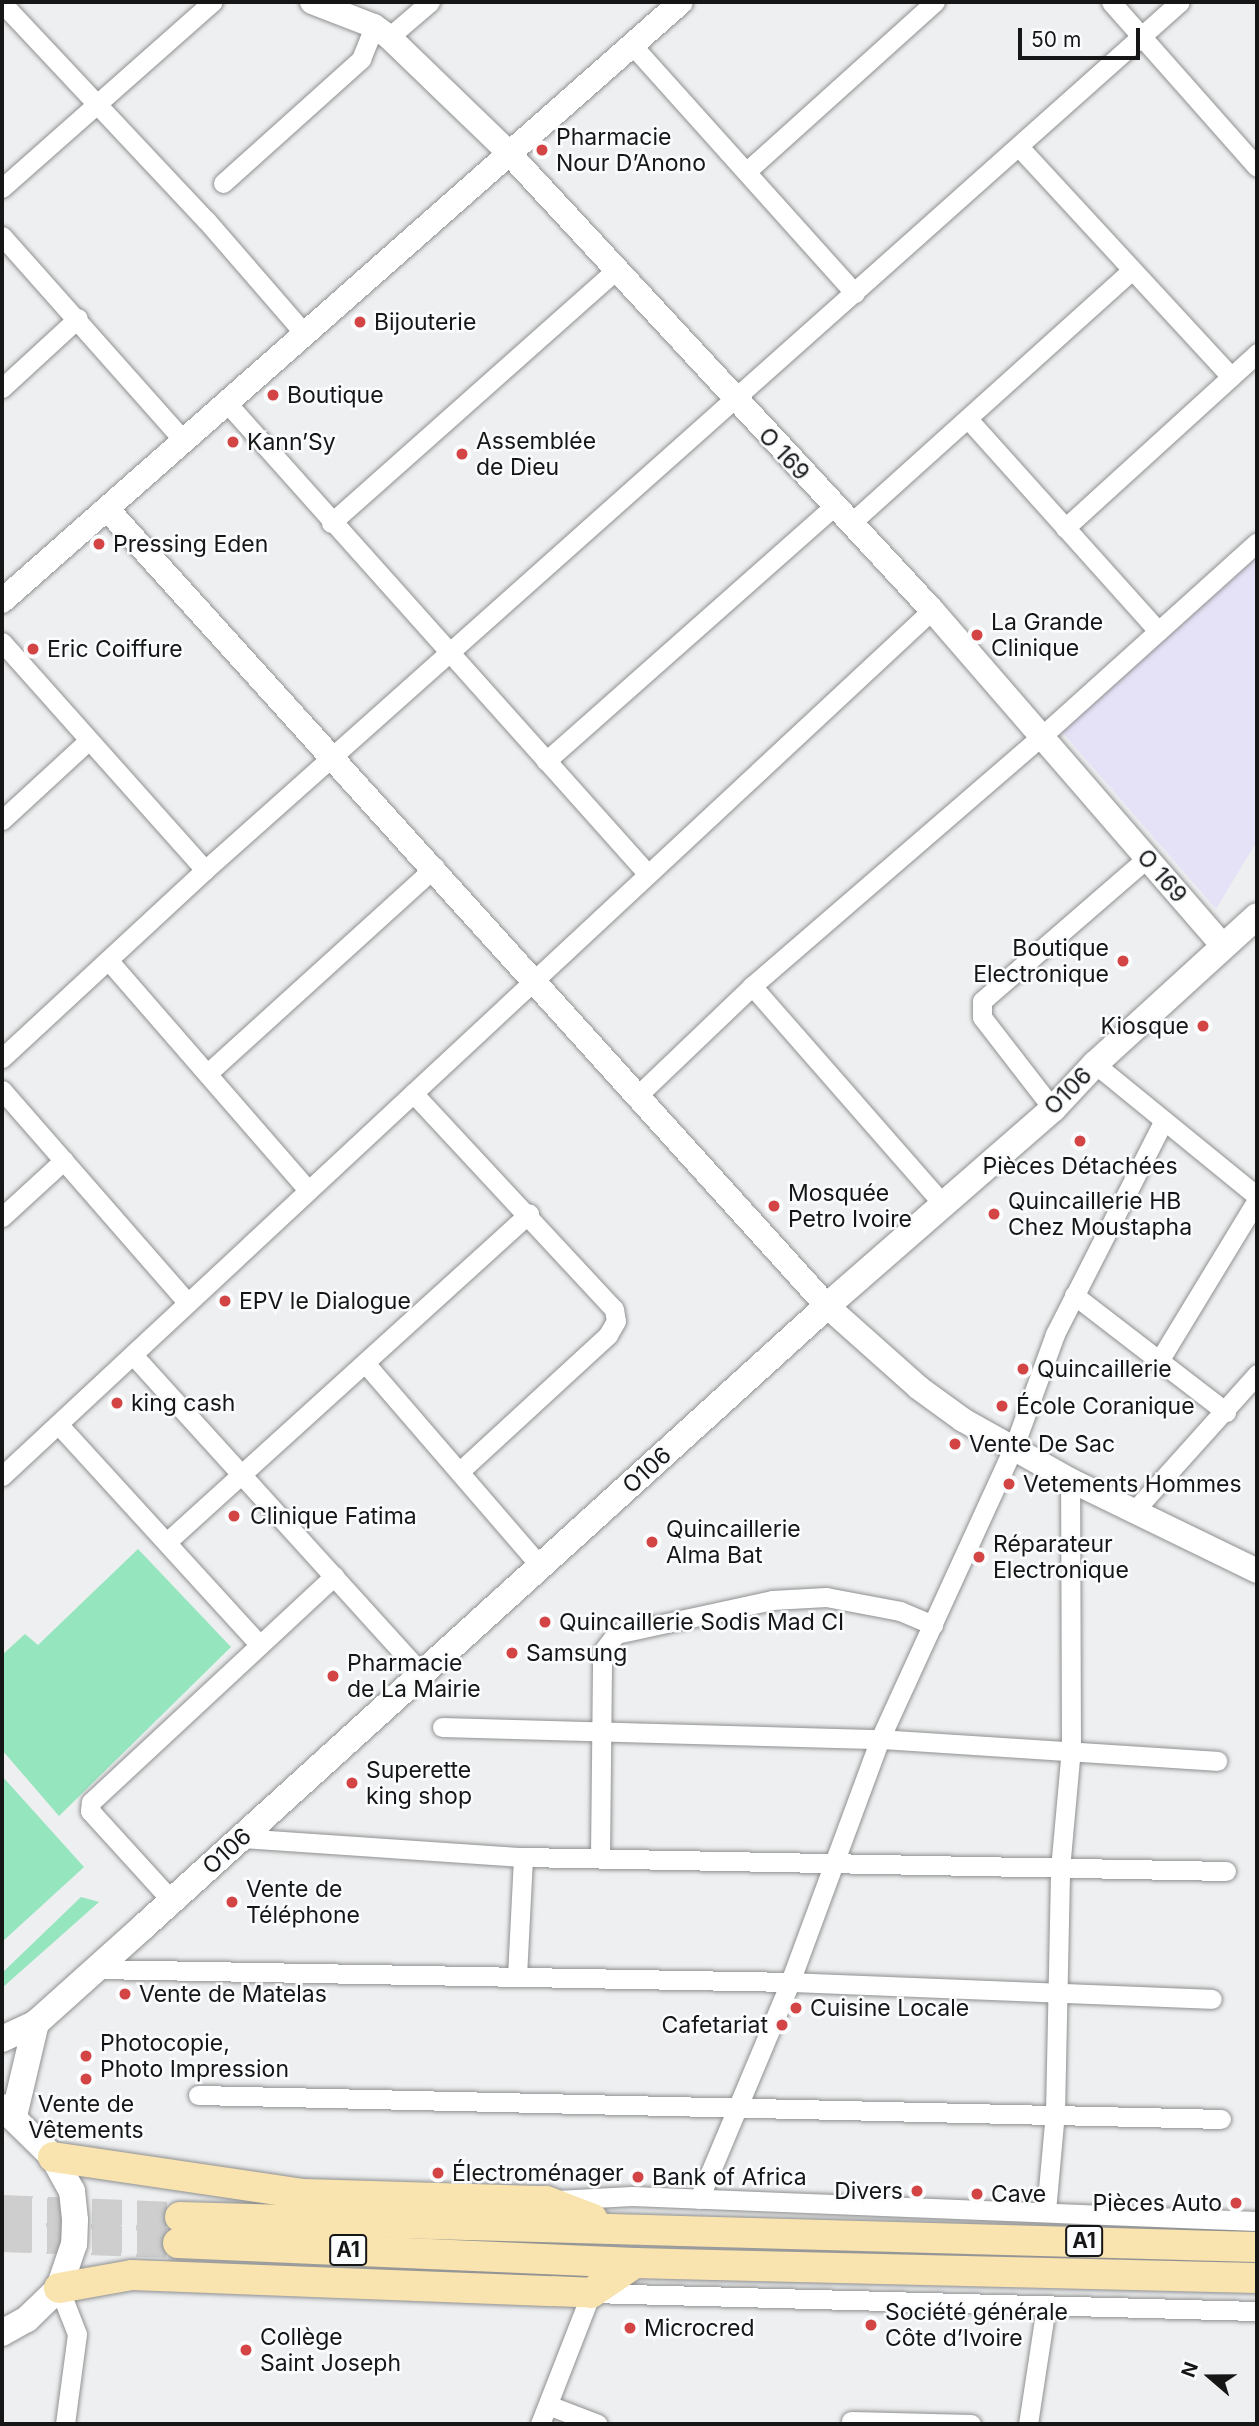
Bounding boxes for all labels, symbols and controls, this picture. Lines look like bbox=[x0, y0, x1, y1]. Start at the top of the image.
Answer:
scale bar bbox=[1021, 14, 1144, 58]
text: 50 m bbox=[1031, 27, 1081, 52]
place label: Pharmacie Nour D’Anono bbox=[556, 123, 706, 177]
marker: Pharmacie Nour D’Anono bbox=[534, 142, 550, 158]
place label: Bijouterie bbox=[374, 308, 476, 336]
marker: Bijouterie bbox=[352, 314, 368, 330]
place label: Boutique bbox=[287, 381, 384, 409]
marker: Boutique bbox=[265, 387, 281, 403]
street label: O 169 bbox=[753, 422, 815, 486]
place label: Assemblée de Dieu bbox=[476, 427, 596, 481]
place label: Kann’Sy bbox=[247, 428, 336, 456]
marker: Kann’Sy bbox=[225, 434, 241, 450]
marker: Assemblée de Dieu bbox=[454, 446, 470, 462]
place label: Pressing Eden bbox=[113, 530, 268, 558]
marker: Pressing Eden bbox=[91, 536, 107, 552]
place label: La Grande Clinique bbox=[991, 608, 1103, 662]
marker: La Grande Clinique bbox=[969, 627, 985, 643]
place label: Eric Coiffure bbox=[47, 635, 183, 663]
marker: Eric Coiffure bbox=[25, 641, 41, 657]
street label: O 169 bbox=[1131, 844, 1193, 908]
place label: Boutique Electronique bbox=[973, 934, 1109, 988]
marker: Boutique Electronique bbox=[1115, 953, 1131, 969]
place label: Kiosque bbox=[1101, 1012, 1189, 1040]
marker: Kiosque bbox=[1195, 1018, 1211, 1034]
street label: O106 bbox=[1039, 1062, 1097, 1120]
marker: Pièces Détachées bbox=[1072, 1133, 1088, 1149]
place label: Pièces Détachées bbox=[982, 1152, 1178, 1180]
place label: Mosquée Petro Ivoire bbox=[788, 1179, 912, 1233]
place label: Quincaillerie HB Chez Moustapha bbox=[1008, 1187, 1192, 1241]
marker: Mosquée Petro Ivoire bbox=[766, 1198, 782, 1214]
marker: Quincaillerie HB Chez Moustapha bbox=[986, 1206, 1002, 1222]
place label: EPV le Dialogue bbox=[239, 1287, 411, 1315]
marker: EPV le Dialogue bbox=[217, 1293, 233, 1309]
place label: Quincaillerie bbox=[1037, 1355, 1172, 1383]
marker: Quincaillerie bbox=[1015, 1361, 1031, 1377]
place label: king cash bbox=[131, 1389, 235, 1417]
place label: École Coranique bbox=[1016, 1392, 1195, 1420]
marker: king cash bbox=[109, 1395, 125, 1411]
marker: École Coranique bbox=[994, 1398, 1010, 1414]
place label: Vente De Sac bbox=[969, 1430, 1115, 1458]
marker: Vente De Sac bbox=[947, 1436, 963, 1452]
street label: O106 bbox=[617, 1441, 677, 1499]
place label: Vetements Hommes bbox=[1023, 1470, 1242, 1498]
marker: Vetements Hommes bbox=[1001, 1476, 1017, 1492]
place label: Clinique Fatima bbox=[250, 1502, 417, 1530]
marker: Clinique Fatima bbox=[224, 1506, 244, 1526]
place label: Quincaillerie Alma Bat bbox=[666, 1515, 801, 1569]
place label: Réparateur Electronique bbox=[993, 1530, 1129, 1584]
marker: Quincaillerie Alma Bat bbox=[644, 1534, 660, 1550]
marker: Réparateur Electronique bbox=[971, 1549, 987, 1565]
place label: Quincaillerie Sodis Mad CI bbox=[559, 1608, 844, 1636]
marker: Quincaillerie Sodis Mad CI bbox=[537, 1614, 553, 1630]
place label: Samsung bbox=[526, 1639, 627, 1667]
marker: Samsung bbox=[504, 1645, 520, 1661]
place label: Pharmacie de La Mairie bbox=[347, 1649, 481, 1703]
marker: Pharmacie de La Mairie bbox=[325, 1668, 341, 1684]
place label: Superette king shop bbox=[366, 1756, 472, 1810]
marker: Superette king shop bbox=[344, 1775, 360, 1791]
street label: O106 bbox=[197, 1822, 257, 1880]
place label: Vente de Téléphone bbox=[246, 1875, 360, 1929]
marker: Vente de Téléphone bbox=[224, 1894, 240, 1910]
place label: Vente de Matelas bbox=[139, 1980, 327, 2008]
marker: Vente de Matelas bbox=[117, 1986, 133, 2002]
place label: Cuisine Locale bbox=[810, 1994, 969, 2022]
marker: Cuisine Locale bbox=[788, 2000, 804, 2016]
place label: Cafetariat bbox=[661, 2011, 768, 2039]
marker: Cafetariat bbox=[774, 2017, 790, 2033]
place label: Photocopie, Photo Impression bbox=[100, 2029, 289, 2083]
marker: Photocopie, Photo Impression bbox=[78, 2048, 94, 2064]
marker: Vente de Vêtements bbox=[78, 2071, 94, 2087]
place label: Vente de Vêtements bbox=[28, 2090, 144, 2144]
place label: Électroménager bbox=[452, 2159, 624, 2187]
place label: Bank of Africa bbox=[652, 2163, 807, 2191]
marker: Électroménager bbox=[430, 2165, 446, 2181]
marker: Bank of Africa bbox=[630, 2169, 646, 2185]
place label: Divers bbox=[834, 2177, 903, 2205]
place label: Cave bbox=[991, 2180, 1046, 2208]
marker: Divers bbox=[909, 2183, 925, 2199]
marker: Cave bbox=[969, 2186, 985, 2202]
place label: Pièces Auto bbox=[1093, 2189, 1222, 2217]
marker: Pièces Auto bbox=[1228, 2195, 1244, 2211]
road number: A1 bbox=[1065, 2224, 1103, 2258]
road number: A1 bbox=[329, 2232, 367, 2268]
place label: Société générale Côte d’Ivoire bbox=[885, 2298, 1068, 2352]
place label: Microcred bbox=[644, 2314, 754, 2342]
marker: Société générale Côte d’Ivoire bbox=[863, 2317, 879, 2333]
marker: Microcred bbox=[622, 2320, 638, 2336]
place label: Collège Saint Joseph bbox=[260, 2323, 401, 2377]
marker: Collège Saint Joseph bbox=[238, 2342, 254, 2358]
north arrow bbox=[1175, 2342, 1245, 2412]
text: N bbox=[1177, 2359, 1203, 2380]

